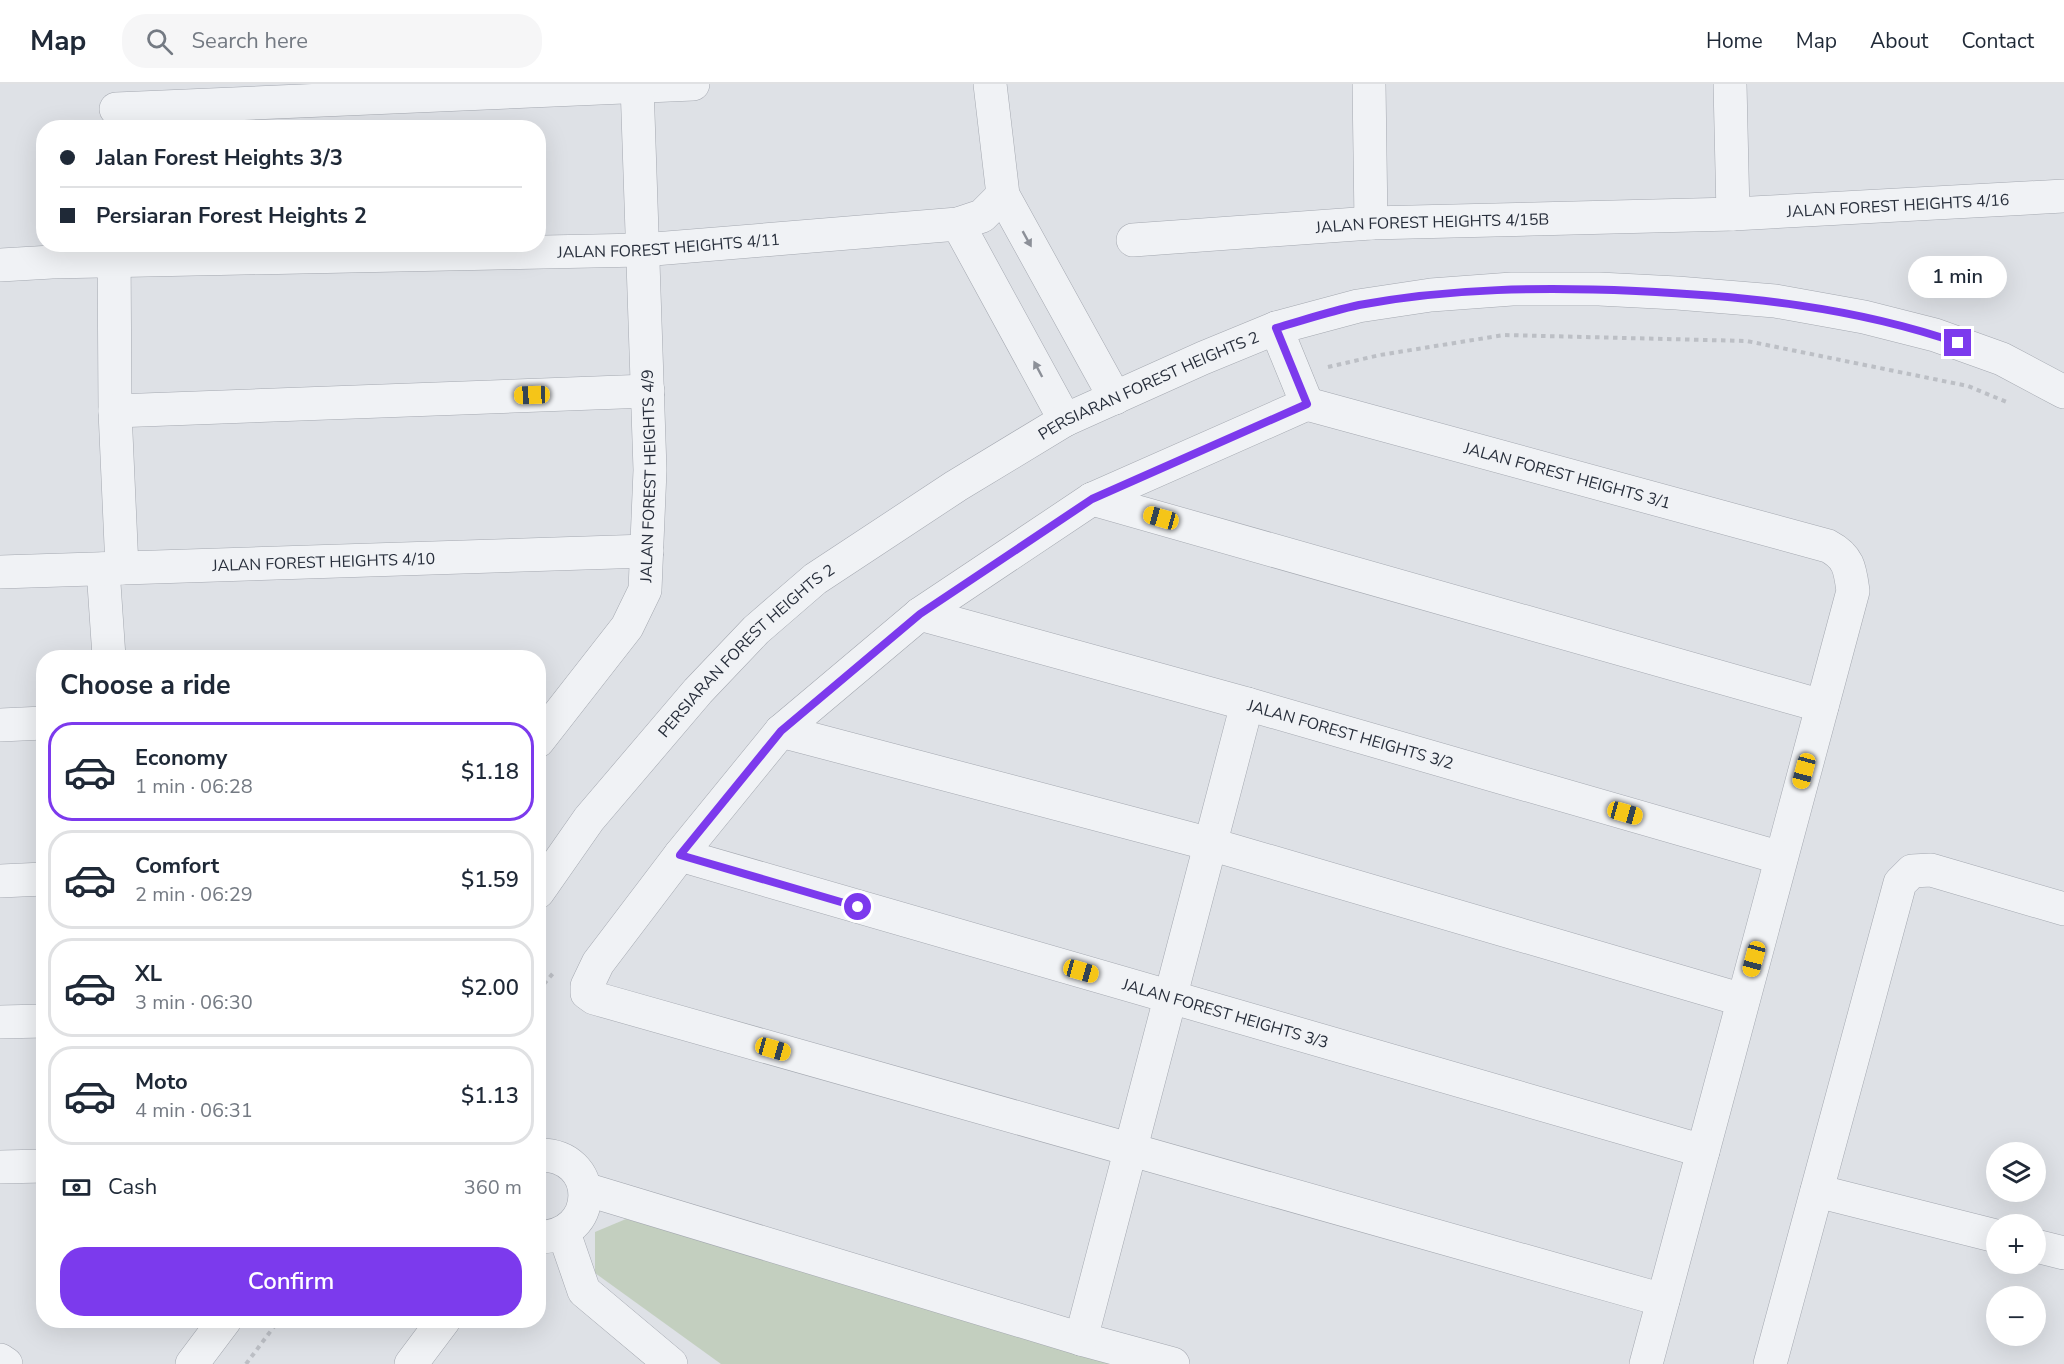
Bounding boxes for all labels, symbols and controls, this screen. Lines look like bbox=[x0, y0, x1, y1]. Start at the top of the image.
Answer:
search box bbox=[122, 14, 542, 68]
text: Map bbox=[30, 22, 86, 60]
icon: search bbox=[143, 25, 176, 58]
text: Search here bbox=[191, 26, 308, 56]
text: Home bbox=[1706, 27, 1763, 55]
text: Map bbox=[1796, 27, 1837, 55]
text: About bbox=[1870, 27, 1928, 55]
text: Contact bbox=[1961, 27, 2034, 55]
text: Jalan Forest Heights 3/3 bbox=[96, 143, 343, 173]
street label: JALAN FOREST HEIGHTS 4/16 bbox=[1785, 189, 2010, 223]
text: Persiaran Forest Heights 2 bbox=[96, 201, 367, 231]
street label: JALAN FOREST HEIGHTS 4/15B bbox=[1314, 209, 1550, 239]
street label: JALAN FOREST HEIGHTS 4/11 bbox=[556, 229, 781, 264]
one-way arrow bbox=[1022, 231, 1032, 248]
callout: 1 min bbox=[1908, 256, 2008, 298]
text: 1 min bbox=[1932, 263, 1983, 290]
street label: PERSIARAN FOREST HEIGHTS 2 bbox=[1034, 326, 1262, 446]
route end bbox=[1944, 329, 1971, 356]
one-way arrow bbox=[1033, 360, 1043, 377]
street label: JALAN FOREST HEIGHTS 4/9 bbox=[635, 369, 662, 584]
car bbox=[514, 385, 550, 405]
street label: JALAN FOREST HEIGHTS 3/1 bbox=[1460, 437, 1673, 515]
car bbox=[1141, 504, 1181, 532]
street label: JALAN FOREST HEIGHTS 4/10 bbox=[211, 548, 436, 577]
street label: PERSIARAN FOREST HEIGHTS 2 bbox=[653, 559, 839, 742]
text: Choose a ride bbox=[60, 667, 231, 704]
street label: JALAN FOREST HEIGHTS 3/2 bbox=[1244, 694, 1456, 775]
text: Economy bbox=[135, 743, 227, 773]
icon: car bbox=[63, 745, 117, 799]
car bbox=[1791, 751, 1817, 791]
text: $1.18 bbox=[461, 757, 519, 787]
text: 1 min · 06:28 bbox=[135, 773, 253, 800]
car bbox=[1605, 799, 1645, 827]
text: Comfort bbox=[135, 851, 219, 881]
icon: car bbox=[63, 853, 117, 907]
text: $1.59 bbox=[461, 865, 519, 895]
text: 2 min · 06:29 bbox=[135, 881, 253, 908]
route start bbox=[844, 893, 871, 920]
car bbox=[1741, 939, 1767, 979]
car bbox=[1061, 957, 1101, 985]
text: XL bbox=[135, 959, 162, 989]
icon: car bbox=[63, 961, 117, 1015]
text: $2.00 bbox=[461, 973, 519, 1003]
street label: JALAN FOREST HEIGHTS 3/3 bbox=[1119, 973, 1331, 1054]
text: 3 min · 06:30 bbox=[135, 989, 253, 1016]
car bbox=[753, 1035, 793, 1063]
text: Moto bbox=[135, 1067, 188, 1097]
icon: car bbox=[63, 1069, 117, 1123]
text: $1.13 bbox=[461, 1081, 519, 1111]
text: 4 min · 06:31 bbox=[135, 1097, 253, 1124]
map controls bbox=[1986, 1142, 2046, 1346]
button: layers bbox=[1986, 1142, 2046, 1202]
icon: cash bbox=[60, 1171, 93, 1204]
text: Cash bbox=[108, 1172, 157, 1202]
text: 360 m bbox=[464, 1174, 522, 1201]
button: + bbox=[1986, 1214, 2046, 1274]
button: Confirm bbox=[60, 1247, 522, 1316]
button: − bbox=[1986, 1286, 2046, 1346]

